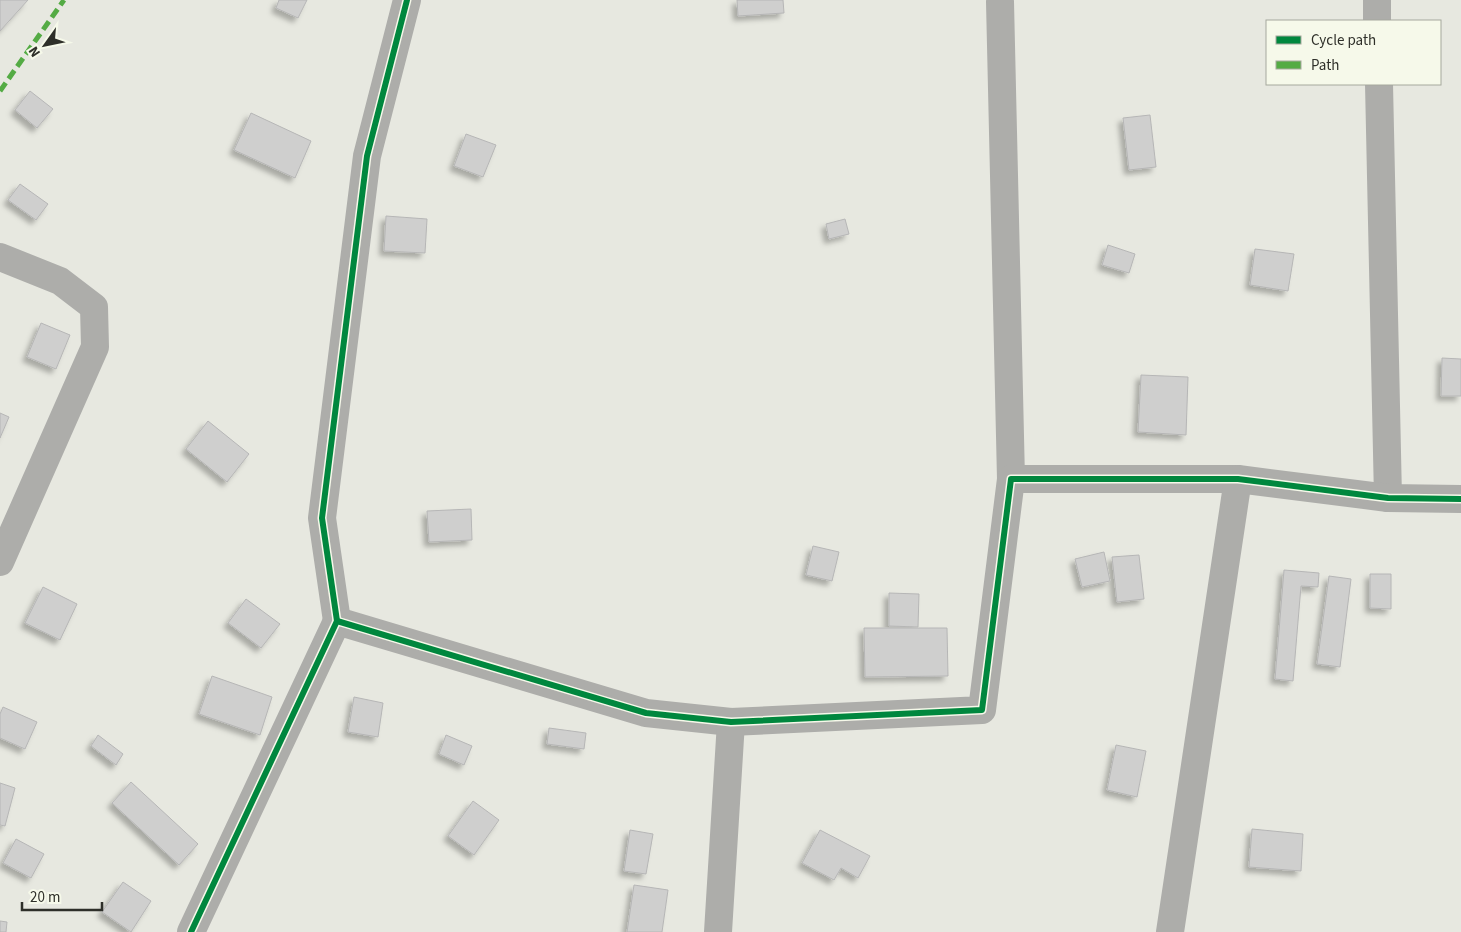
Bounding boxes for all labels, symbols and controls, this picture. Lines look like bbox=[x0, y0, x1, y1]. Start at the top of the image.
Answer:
north arrow bbox=[20, 20, 70, 70]
legend bbox=[1266, 20, 1441, 85]
text: Cycle path bbox=[1311, 30, 1376, 51]
text: N bbox=[24, 42, 46, 61]
text: Path bbox=[1311, 55, 1339, 76]
scale bar bbox=[22, 880, 102, 912]
text: 20 m bbox=[30, 887, 60, 908]

